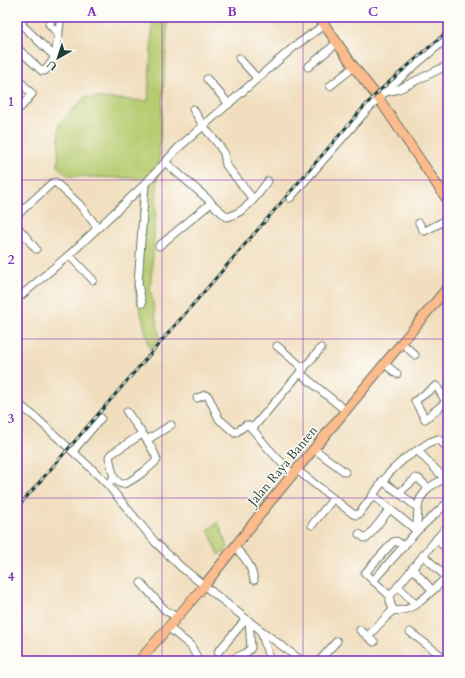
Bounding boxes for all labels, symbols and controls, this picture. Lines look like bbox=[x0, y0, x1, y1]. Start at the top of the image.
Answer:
text: A bbox=[87, 3, 97, 21]
text: B bbox=[227, 3, 237, 21]
text: C bbox=[368, 3, 378, 21]
north arrow bbox=[38, 38, 78, 78]
text: U bbox=[44, 57, 60, 74]
text: 1 bbox=[8, 93, 14, 111]
text: 2 bbox=[8, 251, 15, 269]
text: 3 bbox=[8, 410, 15, 428]
street label: Jalan Raya Banten bbox=[243, 422, 322, 511]
text: 4 bbox=[8, 568, 15, 586]

